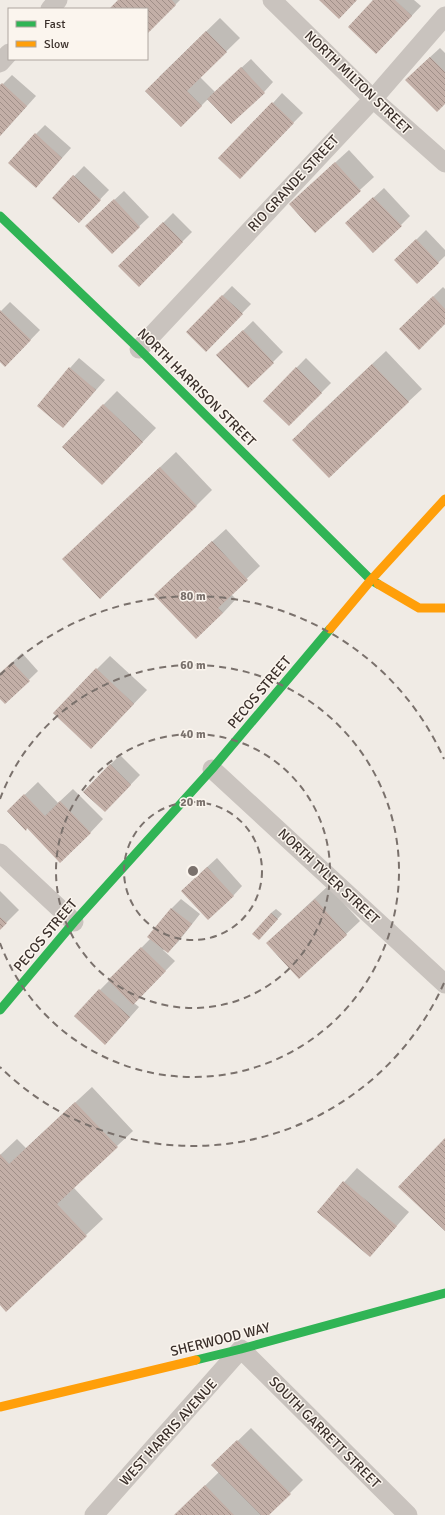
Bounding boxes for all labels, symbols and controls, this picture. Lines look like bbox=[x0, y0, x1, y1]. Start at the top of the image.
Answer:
legend bbox=[8, 8, 148, 60]
text: Fast bbox=[44, 17, 65, 32]
street label: NORTH MILTON STREET bbox=[301, 27, 414, 138]
text: Slow bbox=[44, 37, 69, 52]
street label: RIO GRANDE STREET bbox=[244, 131, 343, 235]
street label: NORTH HARRISON STREET bbox=[134, 325, 259, 450]
text: 80 m bbox=[180, 589, 206, 604]
street label: PECOS STREET bbox=[224, 652, 295, 732]
text: 60 m bbox=[180, 658, 206, 673]
text: 40 m bbox=[180, 727, 206, 742]
text: 20 m bbox=[180, 795, 206, 810]
street label: NORTH TYLER STREET bbox=[274, 825, 383, 928]
centre of rings bbox=[186, 864, 200, 878]
street label: PECOS STREET bbox=[10, 895, 81, 975]
street label: SHERWOOD WAY bbox=[168, 1319, 272, 1360]
street label: SOUTH GARRETT STREET bbox=[265, 1373, 384, 1492]
street label: WEST HARRIS AVENUE bbox=[116, 1375, 221, 1489]

